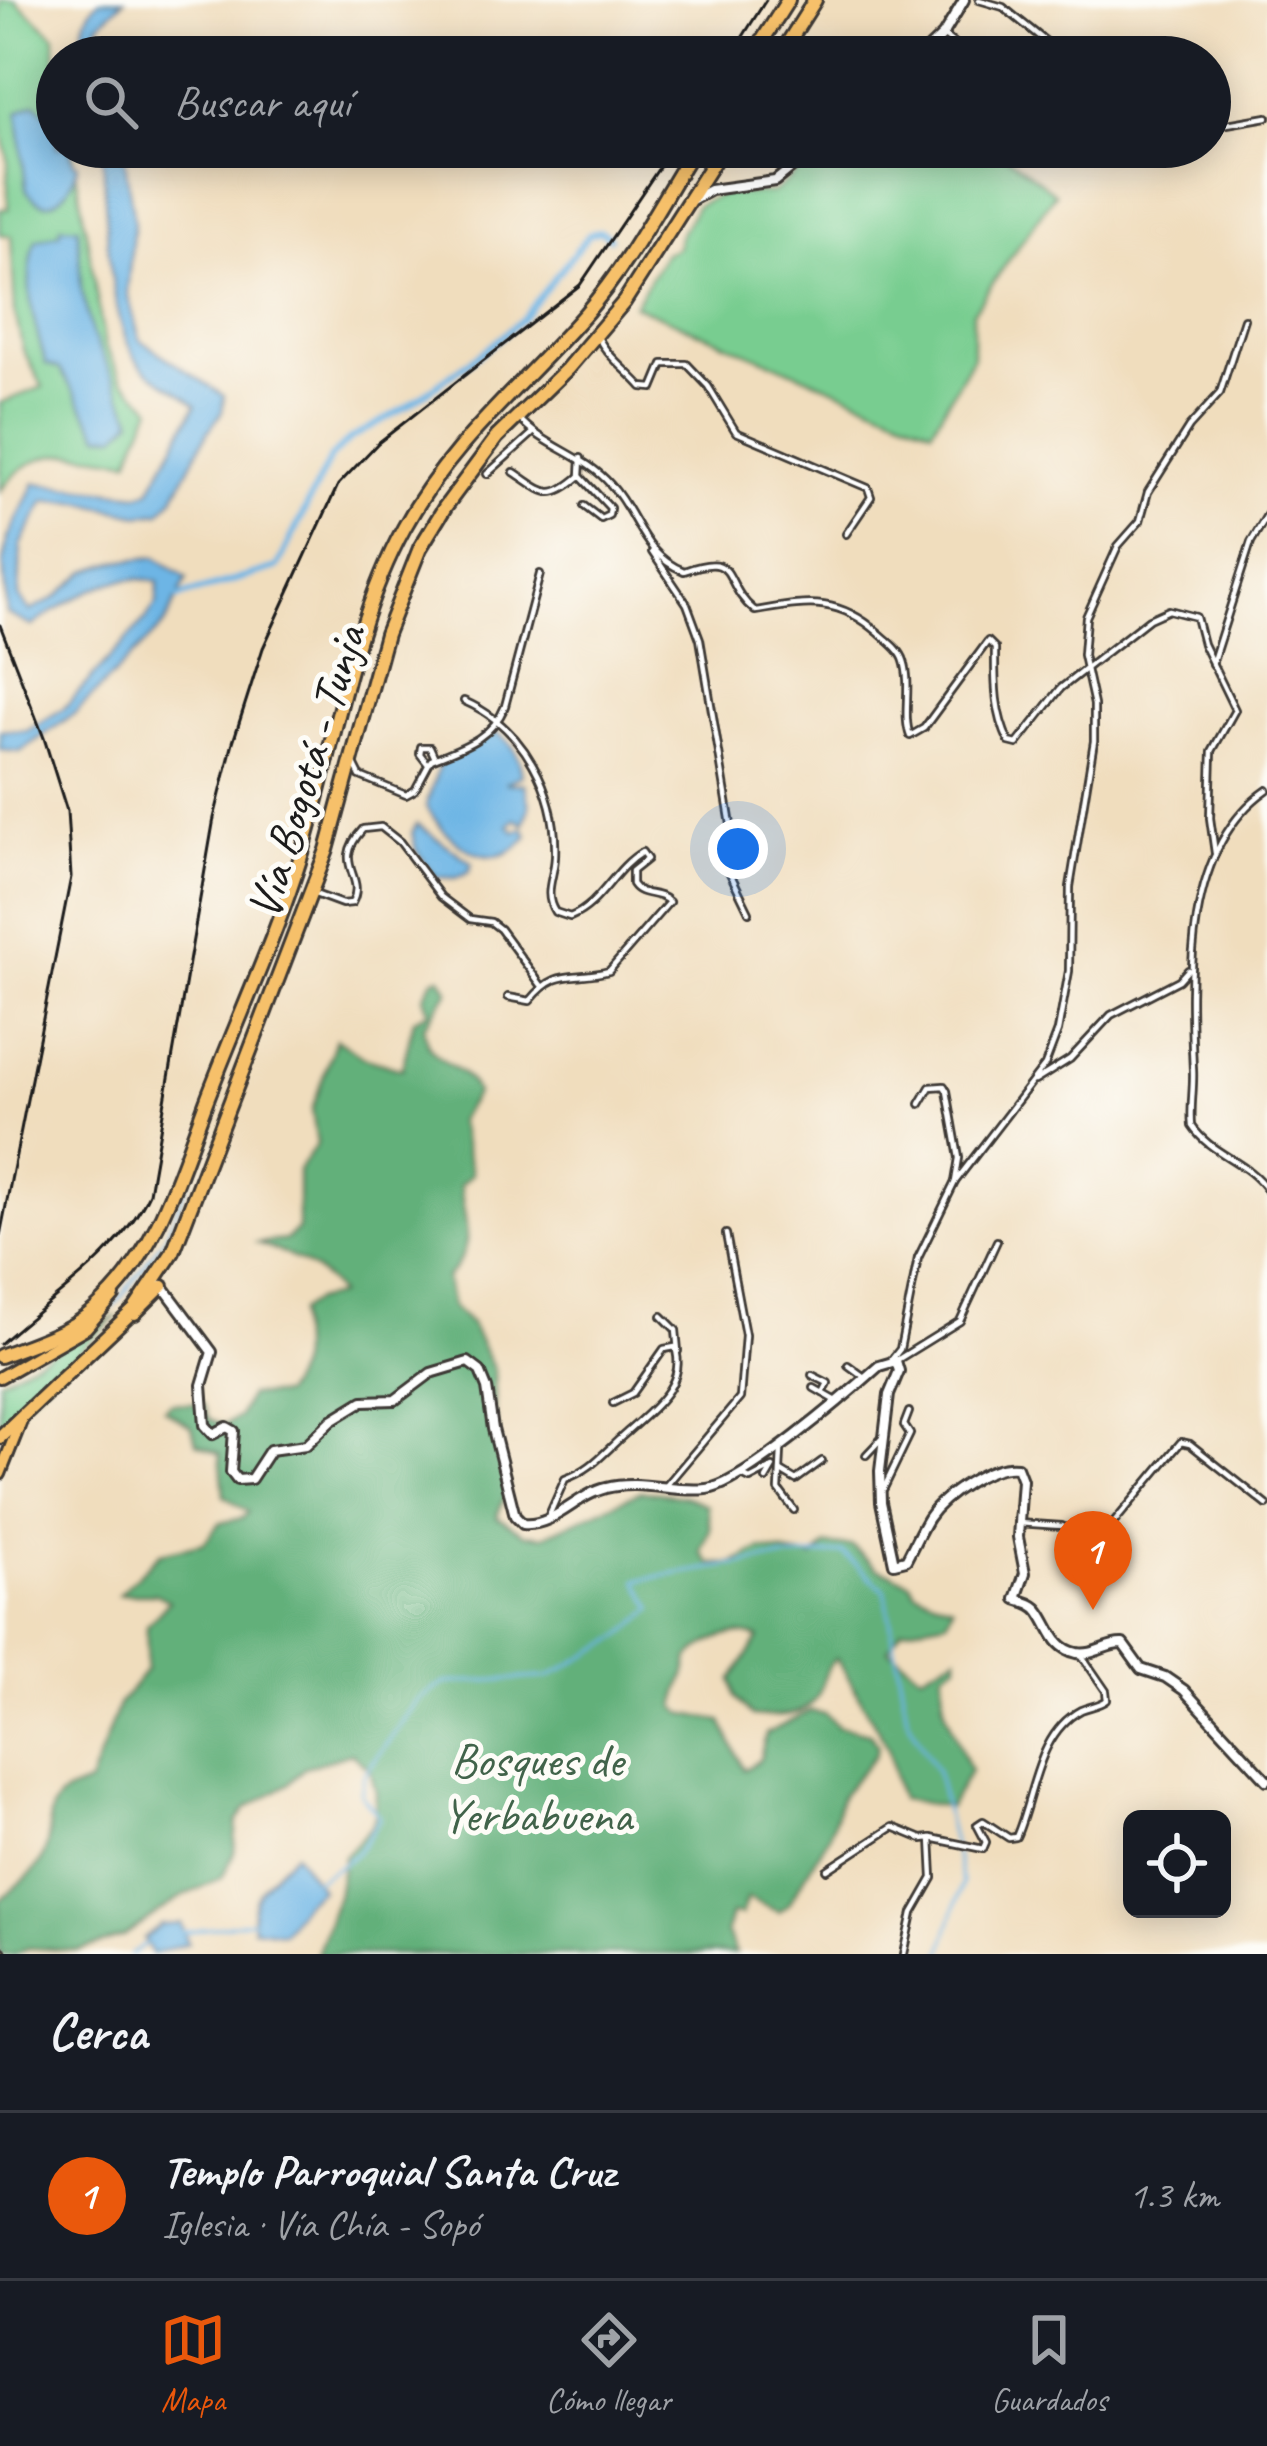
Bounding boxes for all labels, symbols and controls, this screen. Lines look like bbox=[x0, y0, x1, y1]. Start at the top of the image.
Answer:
search box bbox=[36, 36, 1231, 168]
icon: search bbox=[78, 69, 144, 135]
text: Buscar aquí bbox=[174, 74, 350, 131]
street label: Vía Bogotá - Tunja bbox=[233, 616, 380, 926]
your location bbox=[708, 819, 768, 879]
pin: 1 bbox=[1054, 1511, 1132, 1610]
park label: Bosques de Yerbabuena bbox=[442, 1730, 634, 1845]
map controls bbox=[1123, 1810, 1231, 1918]
button: locate bbox=[1123, 1810, 1231, 1918]
text: Cerca bbox=[48, 2000, 147, 2064]
text: Templo Parroquial Santa Cruz bbox=[162, 2143, 615, 2200]
text: 1 bbox=[78, 2171, 96, 2220]
text: 1.3 km bbox=[1129, 2171, 1219, 2220]
text: Iglesia · Vía Chía - Sopó bbox=[162, 2200, 479, 2249]
tab: Mapa bbox=[160, 2307, 226, 2421]
tab: Cómo llegar bbox=[546, 2307, 671, 2421]
tab: Guardados bbox=[991, 2307, 1107, 2421]

